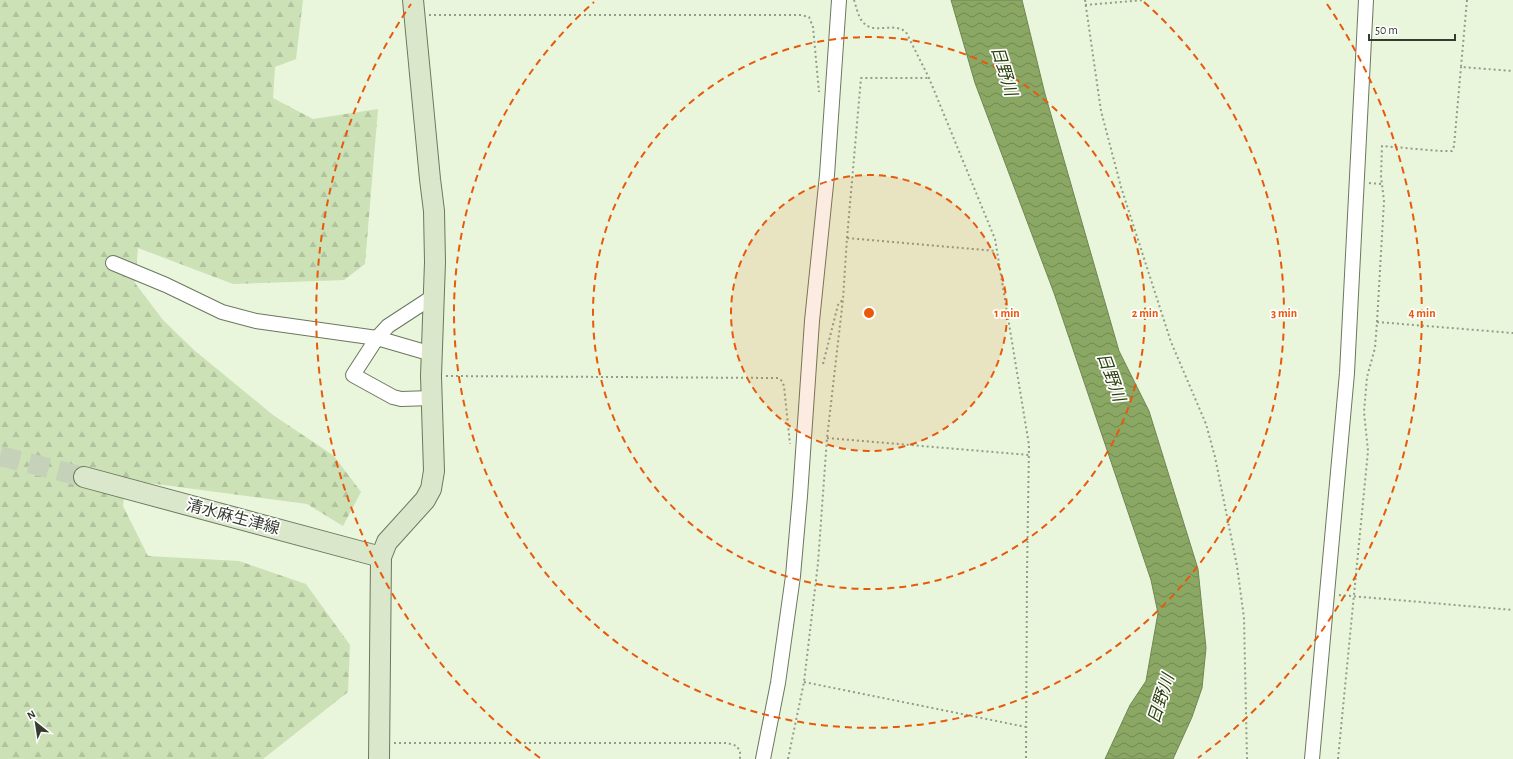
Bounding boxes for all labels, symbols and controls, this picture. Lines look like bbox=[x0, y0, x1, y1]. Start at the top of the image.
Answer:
scale bar bbox=[1369, 16, 1455, 42]
text: 50 m bbox=[1375, 24, 1398, 36]
water label: 日野川 bbox=[988, 44, 1020, 100]
centre of rings bbox=[862, 306, 876, 320]
text: 1 min bbox=[994, 307, 1020, 319]
text: 2 min bbox=[1132, 307, 1158, 319]
text: 3 min bbox=[1271, 307, 1297, 319]
text: 4 min bbox=[1408, 307, 1436, 319]
water label: 日野川 bbox=[1094, 350, 1128, 406]
street label: 清水麻生津線 bbox=[185, 496, 282, 537]
water label: 日野川 bbox=[1145, 670, 1178, 726]
north arrow bbox=[16, 703, 56, 743]
text: N bbox=[25, 708, 37, 721]

